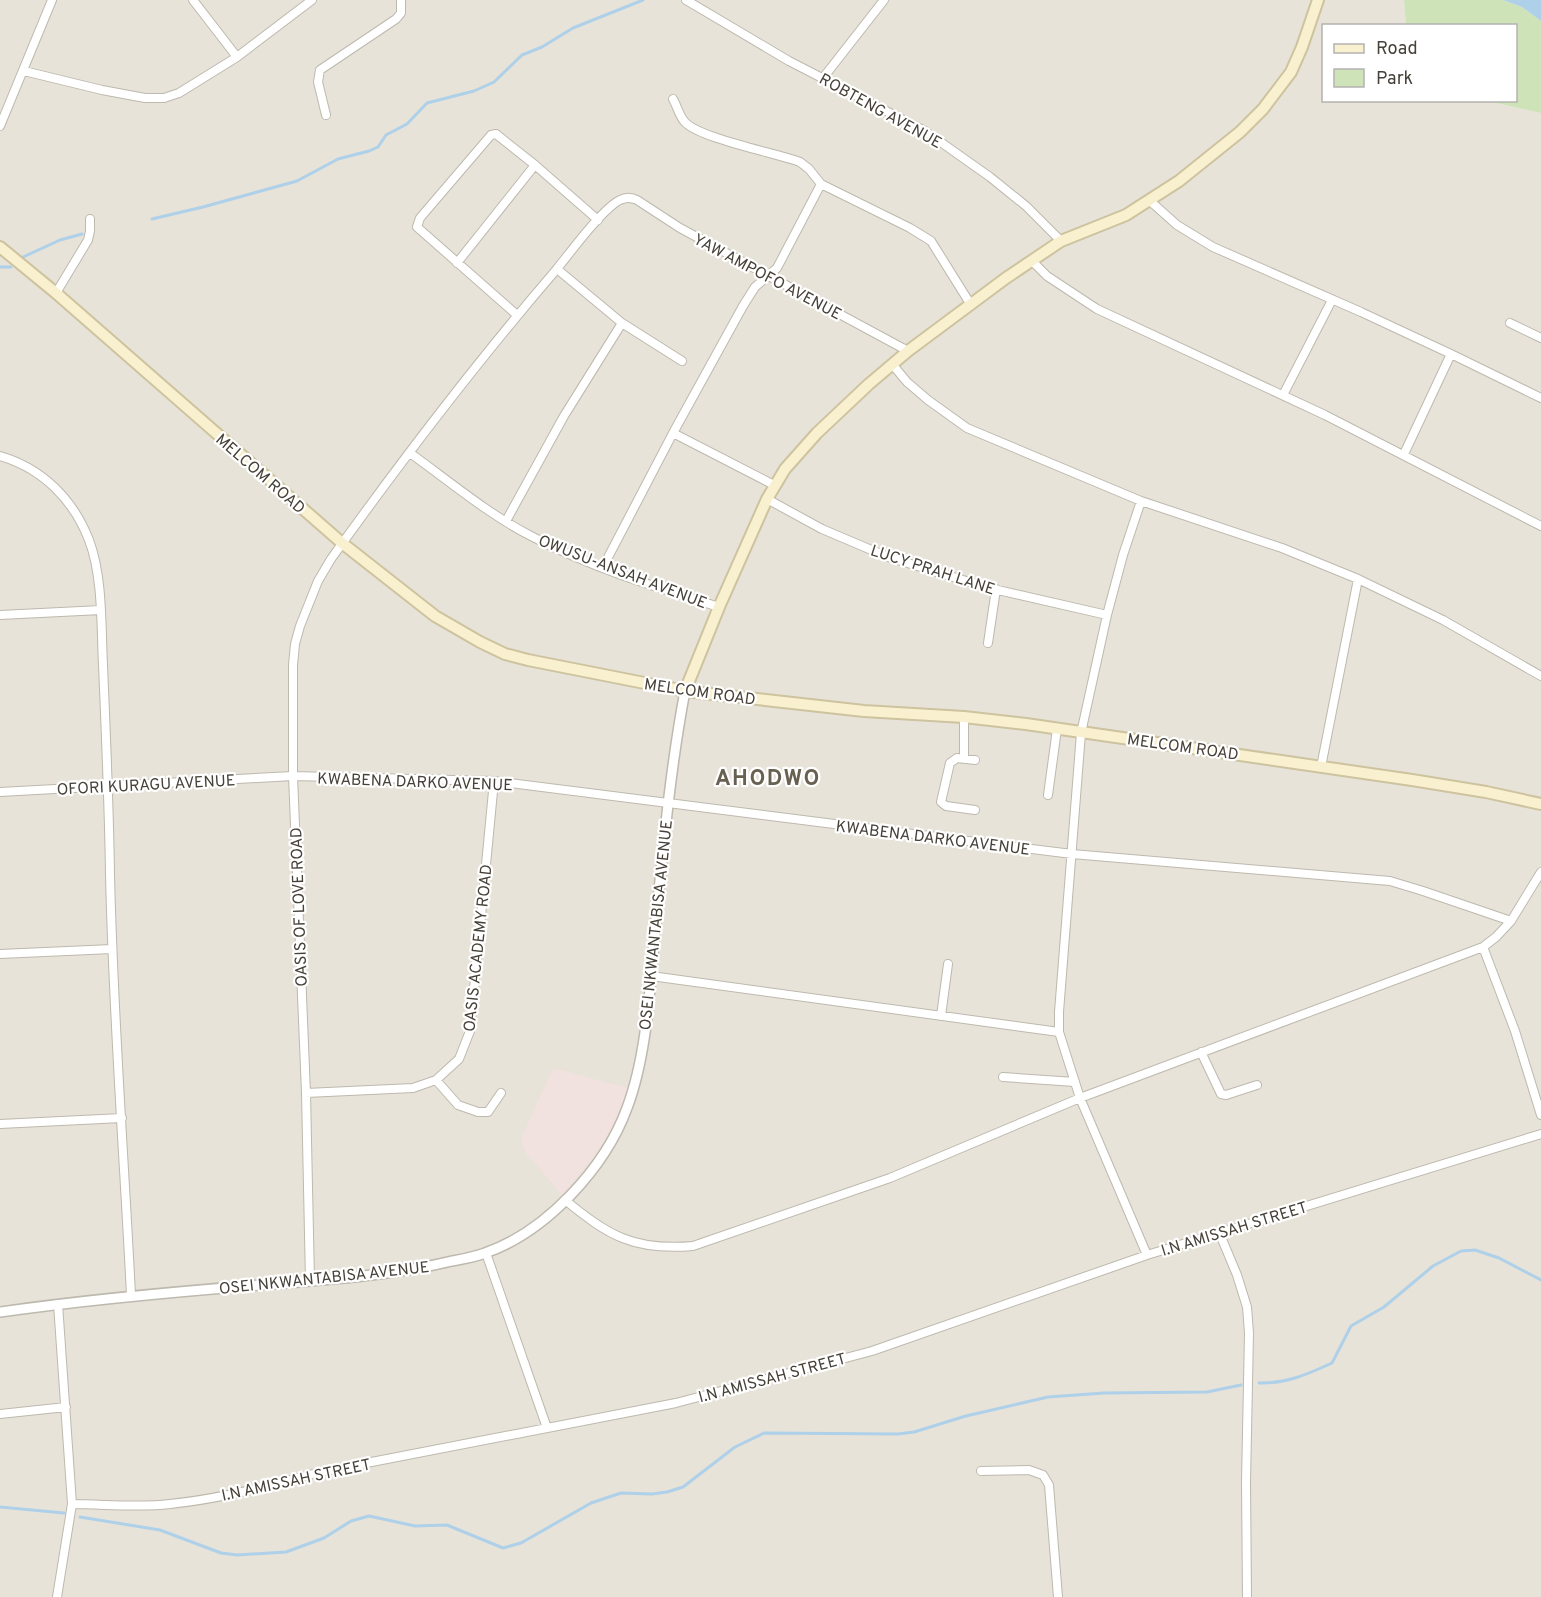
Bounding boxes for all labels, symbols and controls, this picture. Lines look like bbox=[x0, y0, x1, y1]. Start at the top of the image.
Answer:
legend bbox=[1322, 24, 1517, 102]
text: Road bbox=[1376, 38, 1418, 61]
text: Park bbox=[1376, 68, 1413, 91]
street label: ROBTENG AVENUE bbox=[815, 70, 945, 154]
street label: YAW AMPOFO AVENUE bbox=[690, 230, 845, 325]
street label: MELCOM ROAD bbox=[211, 430, 309, 519]
street label: OWUSU-ANSAH AVENUE bbox=[535, 531, 710, 614]
street label: LUCY PRAH LANE bbox=[868, 541, 997, 600]
street label: MELCOM ROAD bbox=[643, 675, 757, 711]
street label: MELCOM ROAD bbox=[1126, 730, 1240, 766]
district label: AHODWO bbox=[715, 766, 821, 793]
street label: KWABENA DARKO AVENUE bbox=[317, 770, 513, 796]
street label: OFORI KURAGU AVENUE bbox=[56, 771, 236, 801]
street label: KWABENA DARKO AVENUE bbox=[834, 817, 1031, 861]
street label: OSEI NKWANTABISA AVENUE bbox=[636, 819, 678, 1031]
street label: OASIS OF LOVE ROAD bbox=[287, 827, 313, 987]
street label: OASIS ACADEMY ROAD bbox=[460, 863, 498, 1033]
street label: I.N AMISSAH STREET bbox=[1159, 1198, 1310, 1262]
street label: OSEI NKWANTABISA AVENUE bbox=[218, 1258, 430, 1300]
street label: I.N AMISSAH STREET bbox=[696, 1350, 849, 1408]
street label: I.N AMISSAH STREET bbox=[220, 1455, 373, 1507]

